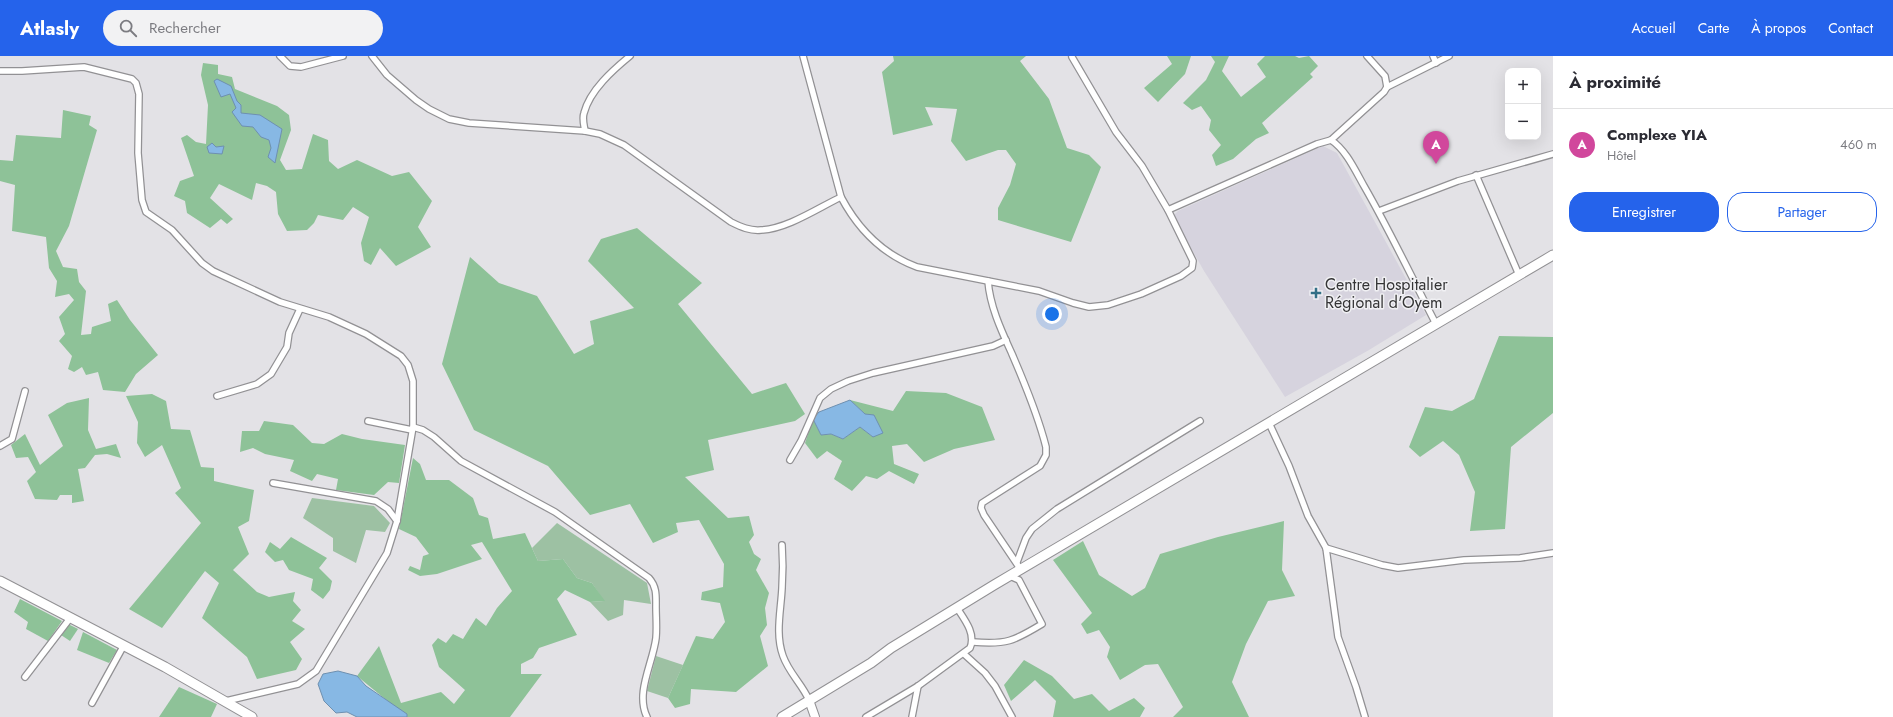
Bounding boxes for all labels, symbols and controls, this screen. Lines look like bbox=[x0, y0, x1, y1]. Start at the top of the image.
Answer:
search box bbox=[103, 10, 383, 46]
text: Atlasly bbox=[20, 15, 79, 42]
icon: search bbox=[117, 17, 139, 39]
text: Rechercher bbox=[149, 17, 221, 39]
text: Accueil bbox=[1632, 18, 1676, 38]
text: Carte bbox=[1698, 18, 1729, 38]
text: À propos bbox=[1751, 18, 1806, 38]
text: Contact bbox=[1828, 18, 1873, 38]
map controls bbox=[1505, 68, 1541, 140]
button: + bbox=[1505, 68, 1541, 104]
text: À proximité bbox=[1569, 70, 1661, 94]
button: − bbox=[1505, 104, 1541, 140]
text: Complexe YIA bbox=[1607, 124, 1707, 146]
pin: A bbox=[1423, 131, 1449, 164]
text: A bbox=[1577, 135, 1587, 154]
text: 460 m bbox=[1840, 135, 1877, 154]
text: Hôtel bbox=[1607, 146, 1636, 165]
button: Enregistrer bbox=[1569, 192, 1719, 232]
button: Partager bbox=[1727, 192, 1877, 232]
place label: Centre Hospitalier Régional d'Oyem bbox=[1325, 273, 1448, 314]
marker: Centre Hospitalier Régional d'Oyem bbox=[1310, 287, 1322, 299]
your location bbox=[1042, 304, 1062, 324]

